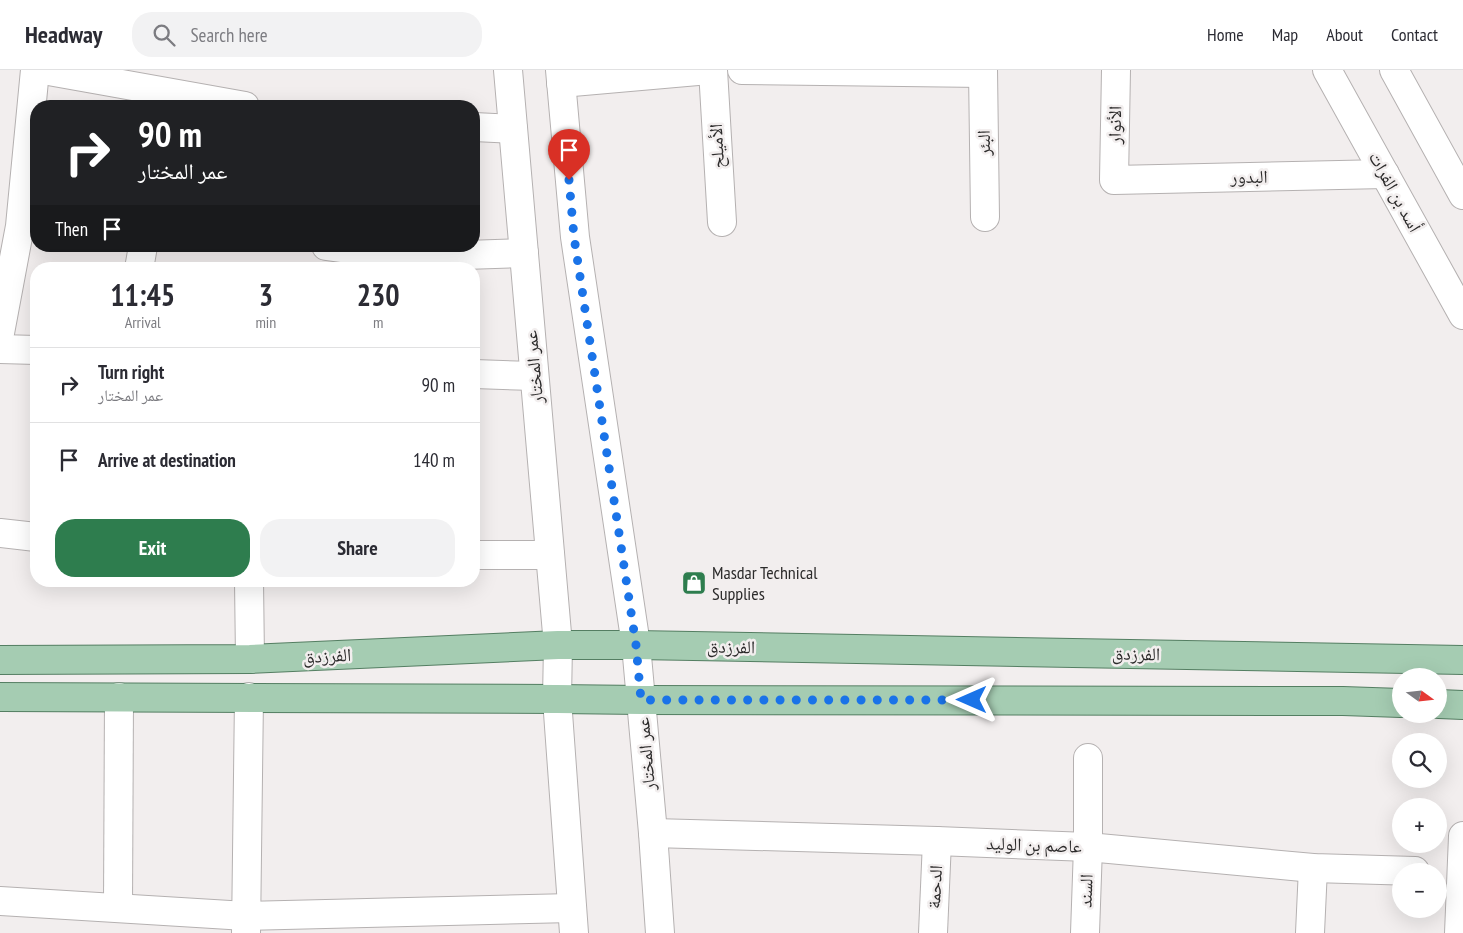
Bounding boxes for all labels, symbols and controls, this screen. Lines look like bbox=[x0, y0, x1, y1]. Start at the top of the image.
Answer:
search box bbox=[132, 12, 482, 57]
text: Headway bbox=[25, 19, 102, 50]
icon: search bbox=[150, 21, 178, 49]
text: Search here bbox=[190, 23, 268, 47]
text: Home bbox=[1207, 23, 1244, 46]
text: Map bbox=[1272, 23, 1298, 46]
text: About bbox=[1326, 23, 1363, 46]
text: Contact bbox=[1391, 23, 1438, 46]
street label: الأنوار bbox=[1103, 106, 1126, 145]
text: 90 m bbox=[138, 111, 202, 157]
icon: right bbox=[55, 120, 120, 185]
street label: الأميلح bbox=[704, 123, 730, 169]
pin bbox=[548, 129, 590, 180]
street label: البئر bbox=[972, 130, 995, 157]
icon: arrive bbox=[555, 136, 583, 164]
street label: أسد بن الفرات bbox=[1364, 148, 1427, 236]
text: عمر المختار bbox=[138, 157, 227, 185]
street label: البدور bbox=[1229, 165, 1268, 188]
icon: arrive bbox=[98, 215, 126, 243]
text: Then bbox=[55, 217, 88, 241]
text: 11:45 bbox=[110, 275, 175, 314]
text: 3 bbox=[259, 275, 273, 314]
text: 230 bbox=[357, 275, 400, 314]
text: Arrival bbox=[125, 312, 161, 332]
text: min bbox=[255, 312, 276, 332]
text: m bbox=[373, 312, 383, 332]
street label: عمر المختار bbox=[519, 330, 548, 405]
text: Turn right bbox=[98, 360, 164, 384]
icon: right bbox=[55, 371, 83, 399]
text: 90 m bbox=[422, 373, 455, 397]
text: عمر المختار bbox=[98, 385, 163, 405]
icon: arrive bbox=[55, 446, 83, 474]
text: Arrive at destination bbox=[98, 448, 236, 472]
text: 140 m bbox=[413, 448, 455, 472]
button: Exit bbox=[55, 519, 250, 577]
button: Share bbox=[260, 519, 455, 577]
place label: Masdar Technical Supplies bbox=[712, 561, 818, 605]
shop icon: Masdar Technical Supplies bbox=[681, 570, 707, 596]
street label: الفرزدق bbox=[707, 635, 755, 658]
street label: الفرزدق bbox=[1112, 642, 1160, 665]
street label: الفرزدق bbox=[302, 643, 352, 668]
north arrow bbox=[1392, 668, 1448, 722]
map controls bbox=[1392, 668, 1447, 918]
position arrow bbox=[945, 673, 997, 725]
street label: عمر المختار bbox=[631, 717, 660, 792]
button: search bbox=[1392, 733, 1447, 788]
button: + bbox=[1392, 798, 1447, 853]
street label: عاصم بن الوليد bbox=[986, 831, 1082, 859]
button: − bbox=[1392, 863, 1447, 918]
street label: الدحمة bbox=[922, 865, 947, 909]
street label: السند bbox=[1073, 874, 1098, 908]

